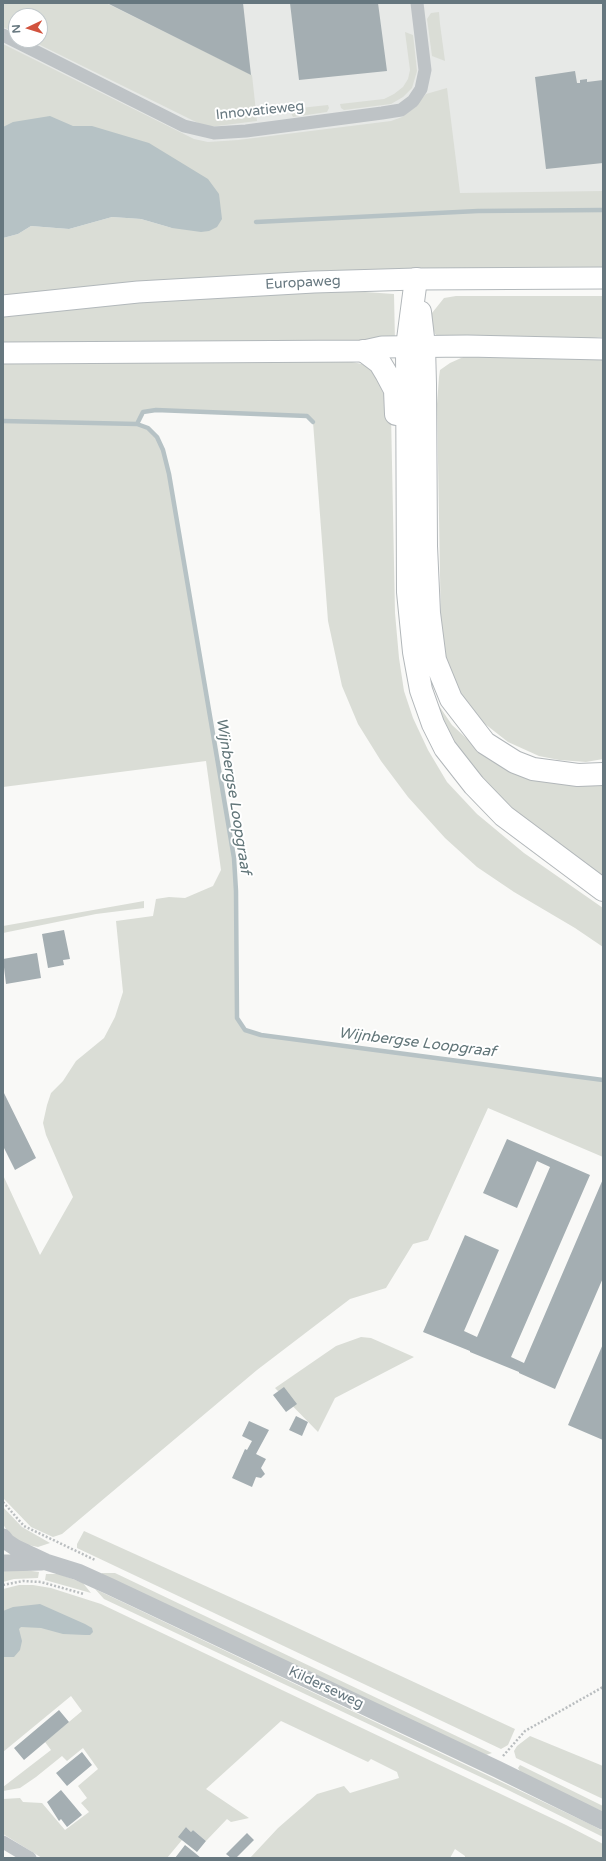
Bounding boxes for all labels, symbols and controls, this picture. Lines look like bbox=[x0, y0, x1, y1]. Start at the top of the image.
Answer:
north arrow bbox=[8, 8, 48, 48]
text: N bbox=[10, 24, 23, 34]
street label: Innovatieweg bbox=[215, 98, 305, 124]
street label: Europaweg bbox=[265, 273, 341, 293]
water label: Wijnbergse Loopgraaf bbox=[212, 716, 254, 876]
water label: Wijnbergse Loopgraaf bbox=[337, 1024, 497, 1062]
street label: Kilderseweg bbox=[286, 1663, 366, 1713]

